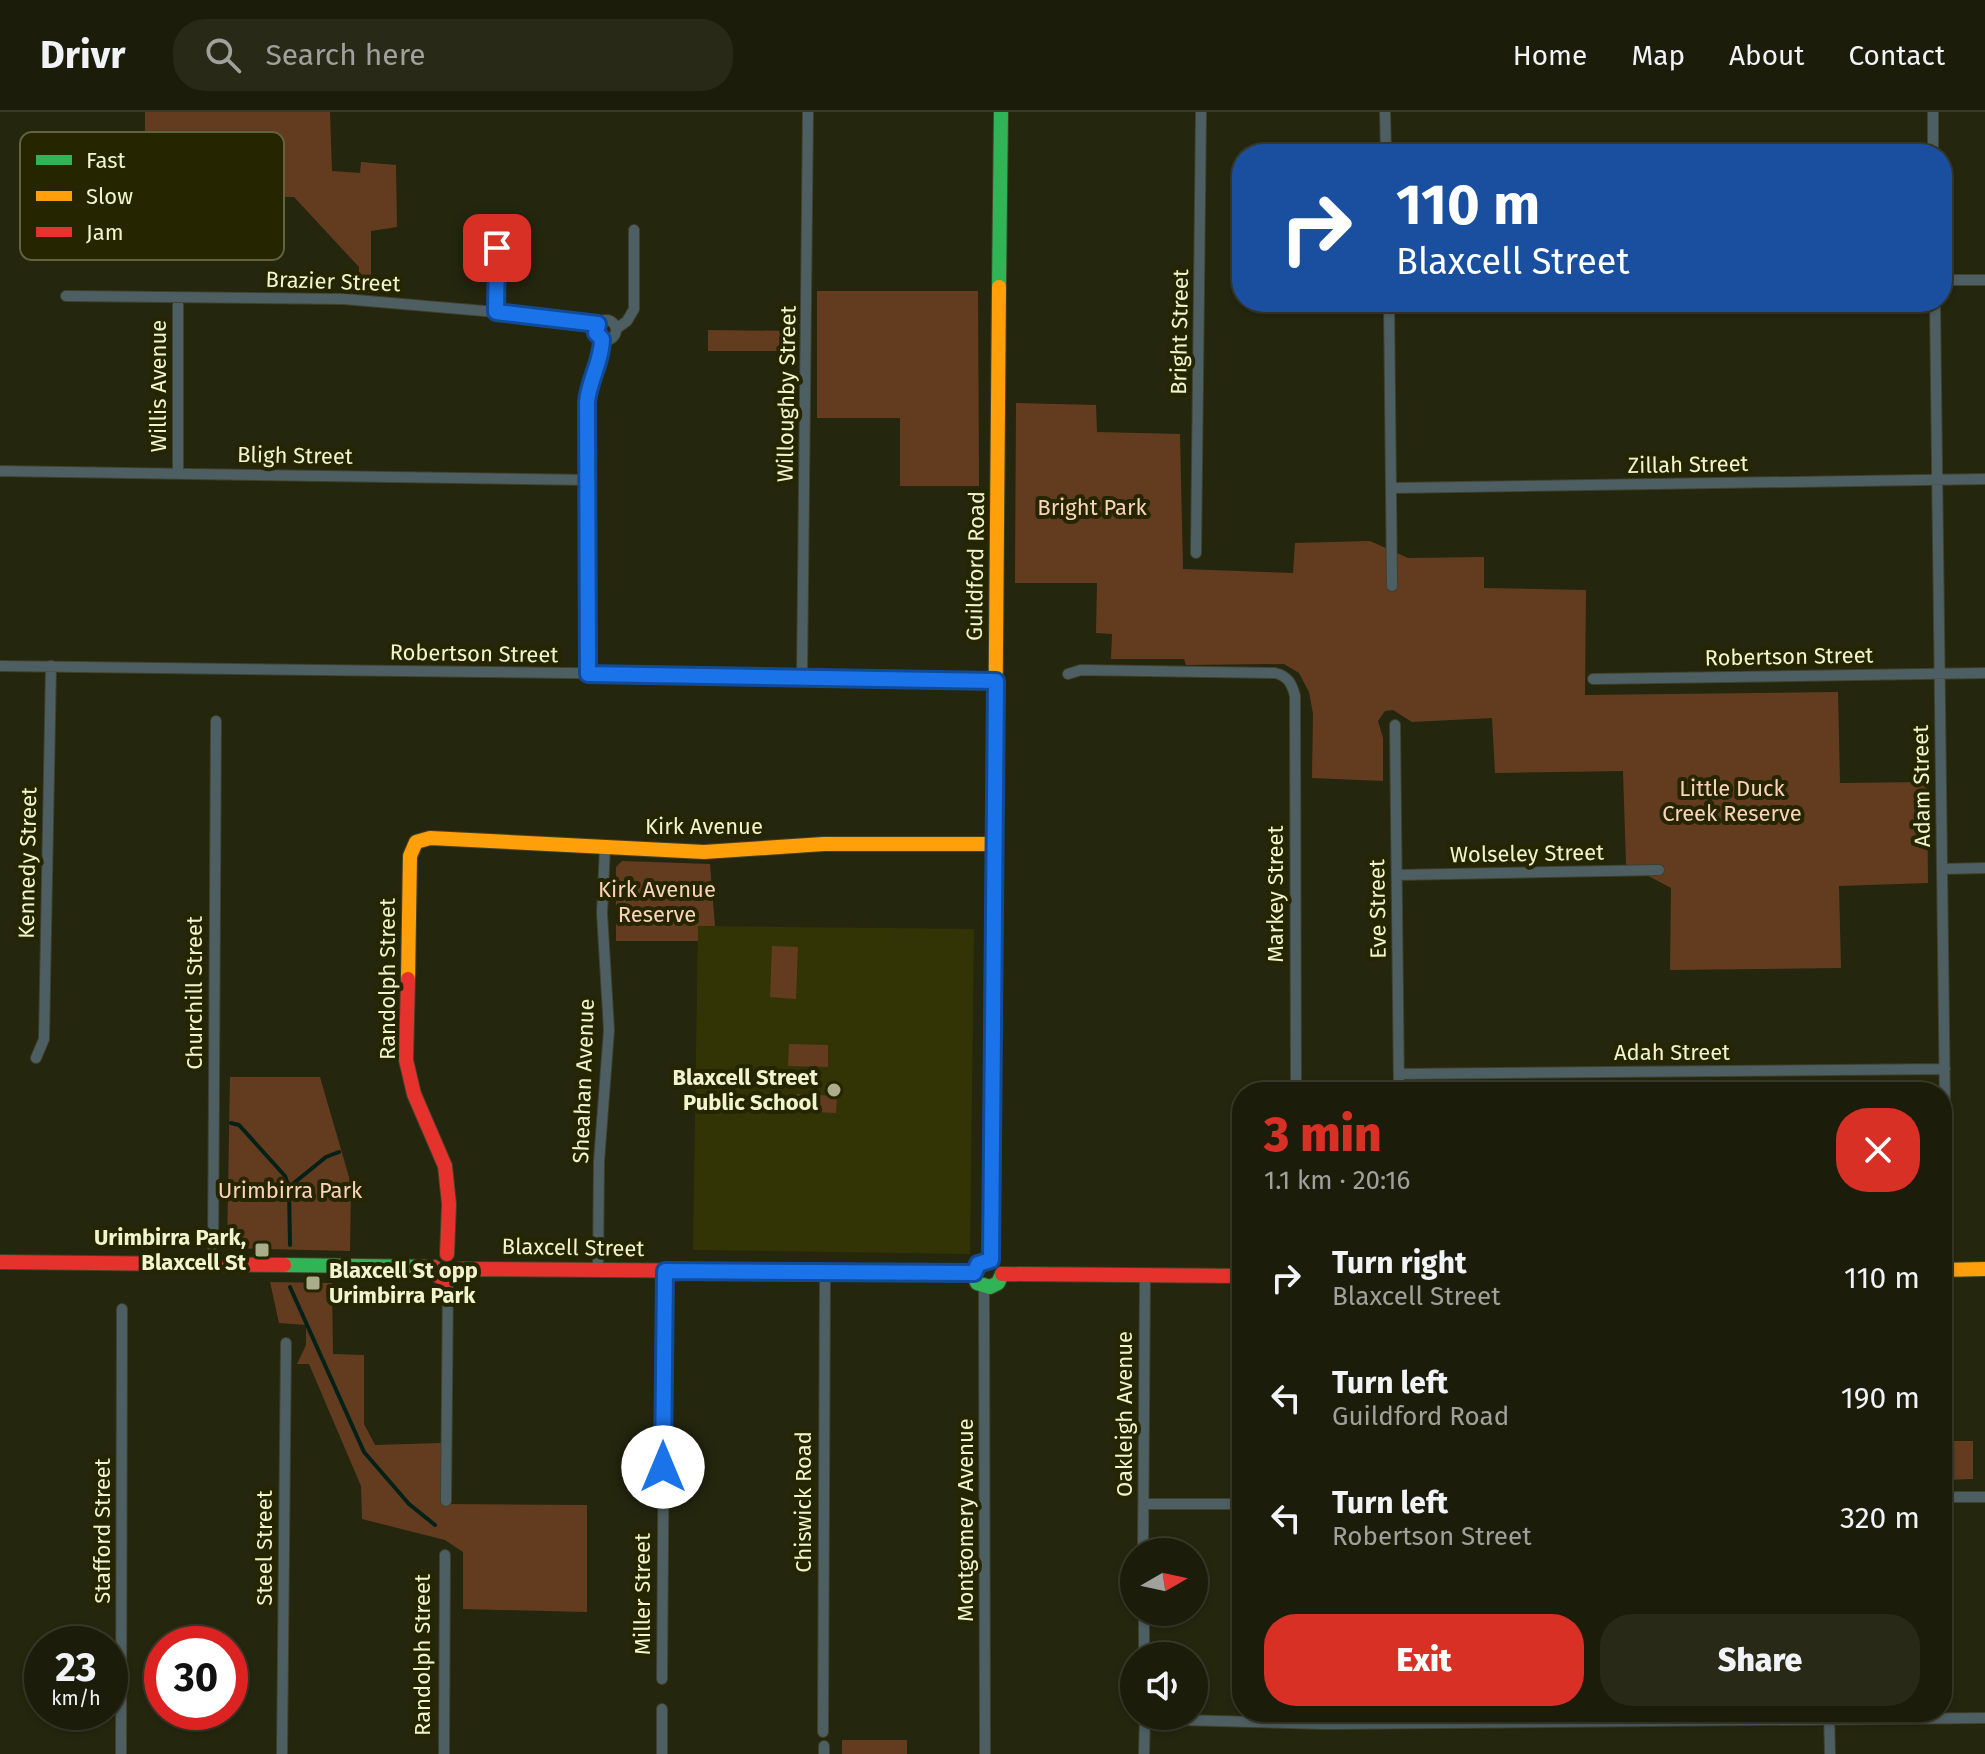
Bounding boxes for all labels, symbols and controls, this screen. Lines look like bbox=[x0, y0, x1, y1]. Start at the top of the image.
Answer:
search box bbox=[173, 19, 733, 91]
text: Drivr bbox=[40, 32, 125, 78]
icon: search bbox=[201, 33, 245, 77]
text: Search here bbox=[265, 37, 426, 73]
text: Home bbox=[1513, 39, 1587, 72]
text: Map bbox=[1631, 39, 1685, 72]
text: About bbox=[1729, 39, 1804, 72]
text: Contact bbox=[1848, 39, 1945, 72]
legend bbox=[20, 132, 284, 260]
text: Fast bbox=[86, 147, 126, 174]
text: 110 m bbox=[1396, 172, 1540, 239]
icon: right bbox=[1264, 176, 1368, 280]
text: Slow bbox=[86, 183, 133, 210]
pin bbox=[463, 214, 531, 282]
text: Jam bbox=[86, 219, 124, 246]
icon: arrive bbox=[475, 226, 519, 270]
text: Blaxcell Street bbox=[1396, 240, 1629, 284]
street label: Brazier Street bbox=[265, 266, 401, 297]
street label: Bright Street bbox=[1165, 269, 1194, 395]
street label: Willoughby Street bbox=[771, 306, 802, 482]
street label: Willis Avenue bbox=[145, 320, 172, 452]
street label: Bligh Street bbox=[237, 441, 353, 470]
street label: Zillah Street bbox=[1627, 450, 1749, 479]
street label: Guildford Road bbox=[961, 491, 990, 641]
park label: Bright Park bbox=[1037, 494, 1147, 521]
street label: Robertson Street bbox=[389, 639, 559, 668]
street label: Robertson Street bbox=[1704, 642, 1874, 671]
street label: Adam Street bbox=[1907, 725, 1936, 847]
park label: Little Duck Creek Reserve bbox=[1662, 775, 1802, 827]
street label: Kennedy Street bbox=[13, 787, 42, 939]
street label: Kirk Avenue bbox=[645, 813, 763, 840]
street label: Markey Street bbox=[1262, 826, 1289, 962]
street label: Wolseley Street bbox=[1450, 839, 1604, 868]
street label: Eve Street bbox=[1363, 859, 1392, 959]
park label: Kirk Avenue Reserve bbox=[598, 876, 716, 928]
street label: Randolph Street bbox=[374, 898, 401, 1060]
street label: Churchill Street bbox=[181, 916, 208, 1070]
street label: Sheahan Avenue bbox=[567, 998, 600, 1164]
street label: Adah Street bbox=[1614, 1039, 1730, 1066]
place label: Blaxcell Street Public School bbox=[672, 1064, 819, 1116]
marker: Blaxcell Street Public School bbox=[825, 1081, 843, 1099]
text: 3 min bbox=[1264, 1106, 1382, 1164]
button: close bbox=[1836, 1108, 1920, 1192]
text: 1.1 km · 20:16 bbox=[1264, 1165, 1410, 1196]
park label: Urimbirra Park bbox=[218, 1177, 363, 1204]
place label: Urimbirra Park, Blaxcell St bbox=[94, 1224, 246, 1276]
street label: Blaxcell Street bbox=[501, 1233, 645, 1262]
marker: Urimbirra Park, Blaxcell St bbox=[253, 1241, 271, 1259]
text: Turn right bbox=[1332, 1245, 1467, 1281]
icon: right bbox=[1264, 1256, 1308, 1300]
place label: Blaxcell St opp Urimbirra Park bbox=[329, 1257, 478, 1309]
text: 110 m bbox=[1844, 1260, 1920, 1296]
marker: Blaxcell St opp Urimbirra Park bbox=[304, 1274, 322, 1292]
text: Blaxcell Street bbox=[1332, 1281, 1501, 1312]
street label: Oakleigh Avenue bbox=[1111, 1331, 1138, 1497]
text: Turn left bbox=[1332, 1365, 1448, 1401]
icon: left bbox=[1264, 1376, 1308, 1420]
text: 190 m bbox=[1841, 1380, 1920, 1416]
text: Guildford Road bbox=[1332, 1401, 1509, 1432]
street label: Montgomery Avenue bbox=[952, 1418, 979, 1622]
position arrow bbox=[621, 1425, 705, 1509]
street label: Chiswick Road bbox=[790, 1431, 817, 1573]
street label: Stafford Street bbox=[89, 1458, 116, 1604]
text: Turn left bbox=[1332, 1485, 1448, 1521]
street label: Steel Street bbox=[251, 1490, 278, 1606]
icon: left bbox=[1264, 1496, 1308, 1540]
text: 320 m bbox=[1840, 1500, 1920, 1536]
text: Robertson Street bbox=[1332, 1521, 1532, 1552]
street label: Miller Street bbox=[629, 1533, 656, 1655]
north arrow bbox=[1120, 1538, 1208, 1626]
map controls bbox=[1120, 1538, 1208, 1730]
street label: Randolph Street bbox=[409, 1574, 436, 1736]
button: Exit bbox=[1264, 1614, 1584, 1706]
button: Share bbox=[1600, 1614, 1920, 1706]
speed limit sign: 30 bbox=[144, 1626, 248, 1730]
button: sound bbox=[1120, 1642, 1208, 1730]
text: 23 bbox=[55, 1644, 97, 1692]
text: km/h bbox=[51, 1686, 101, 1710]

